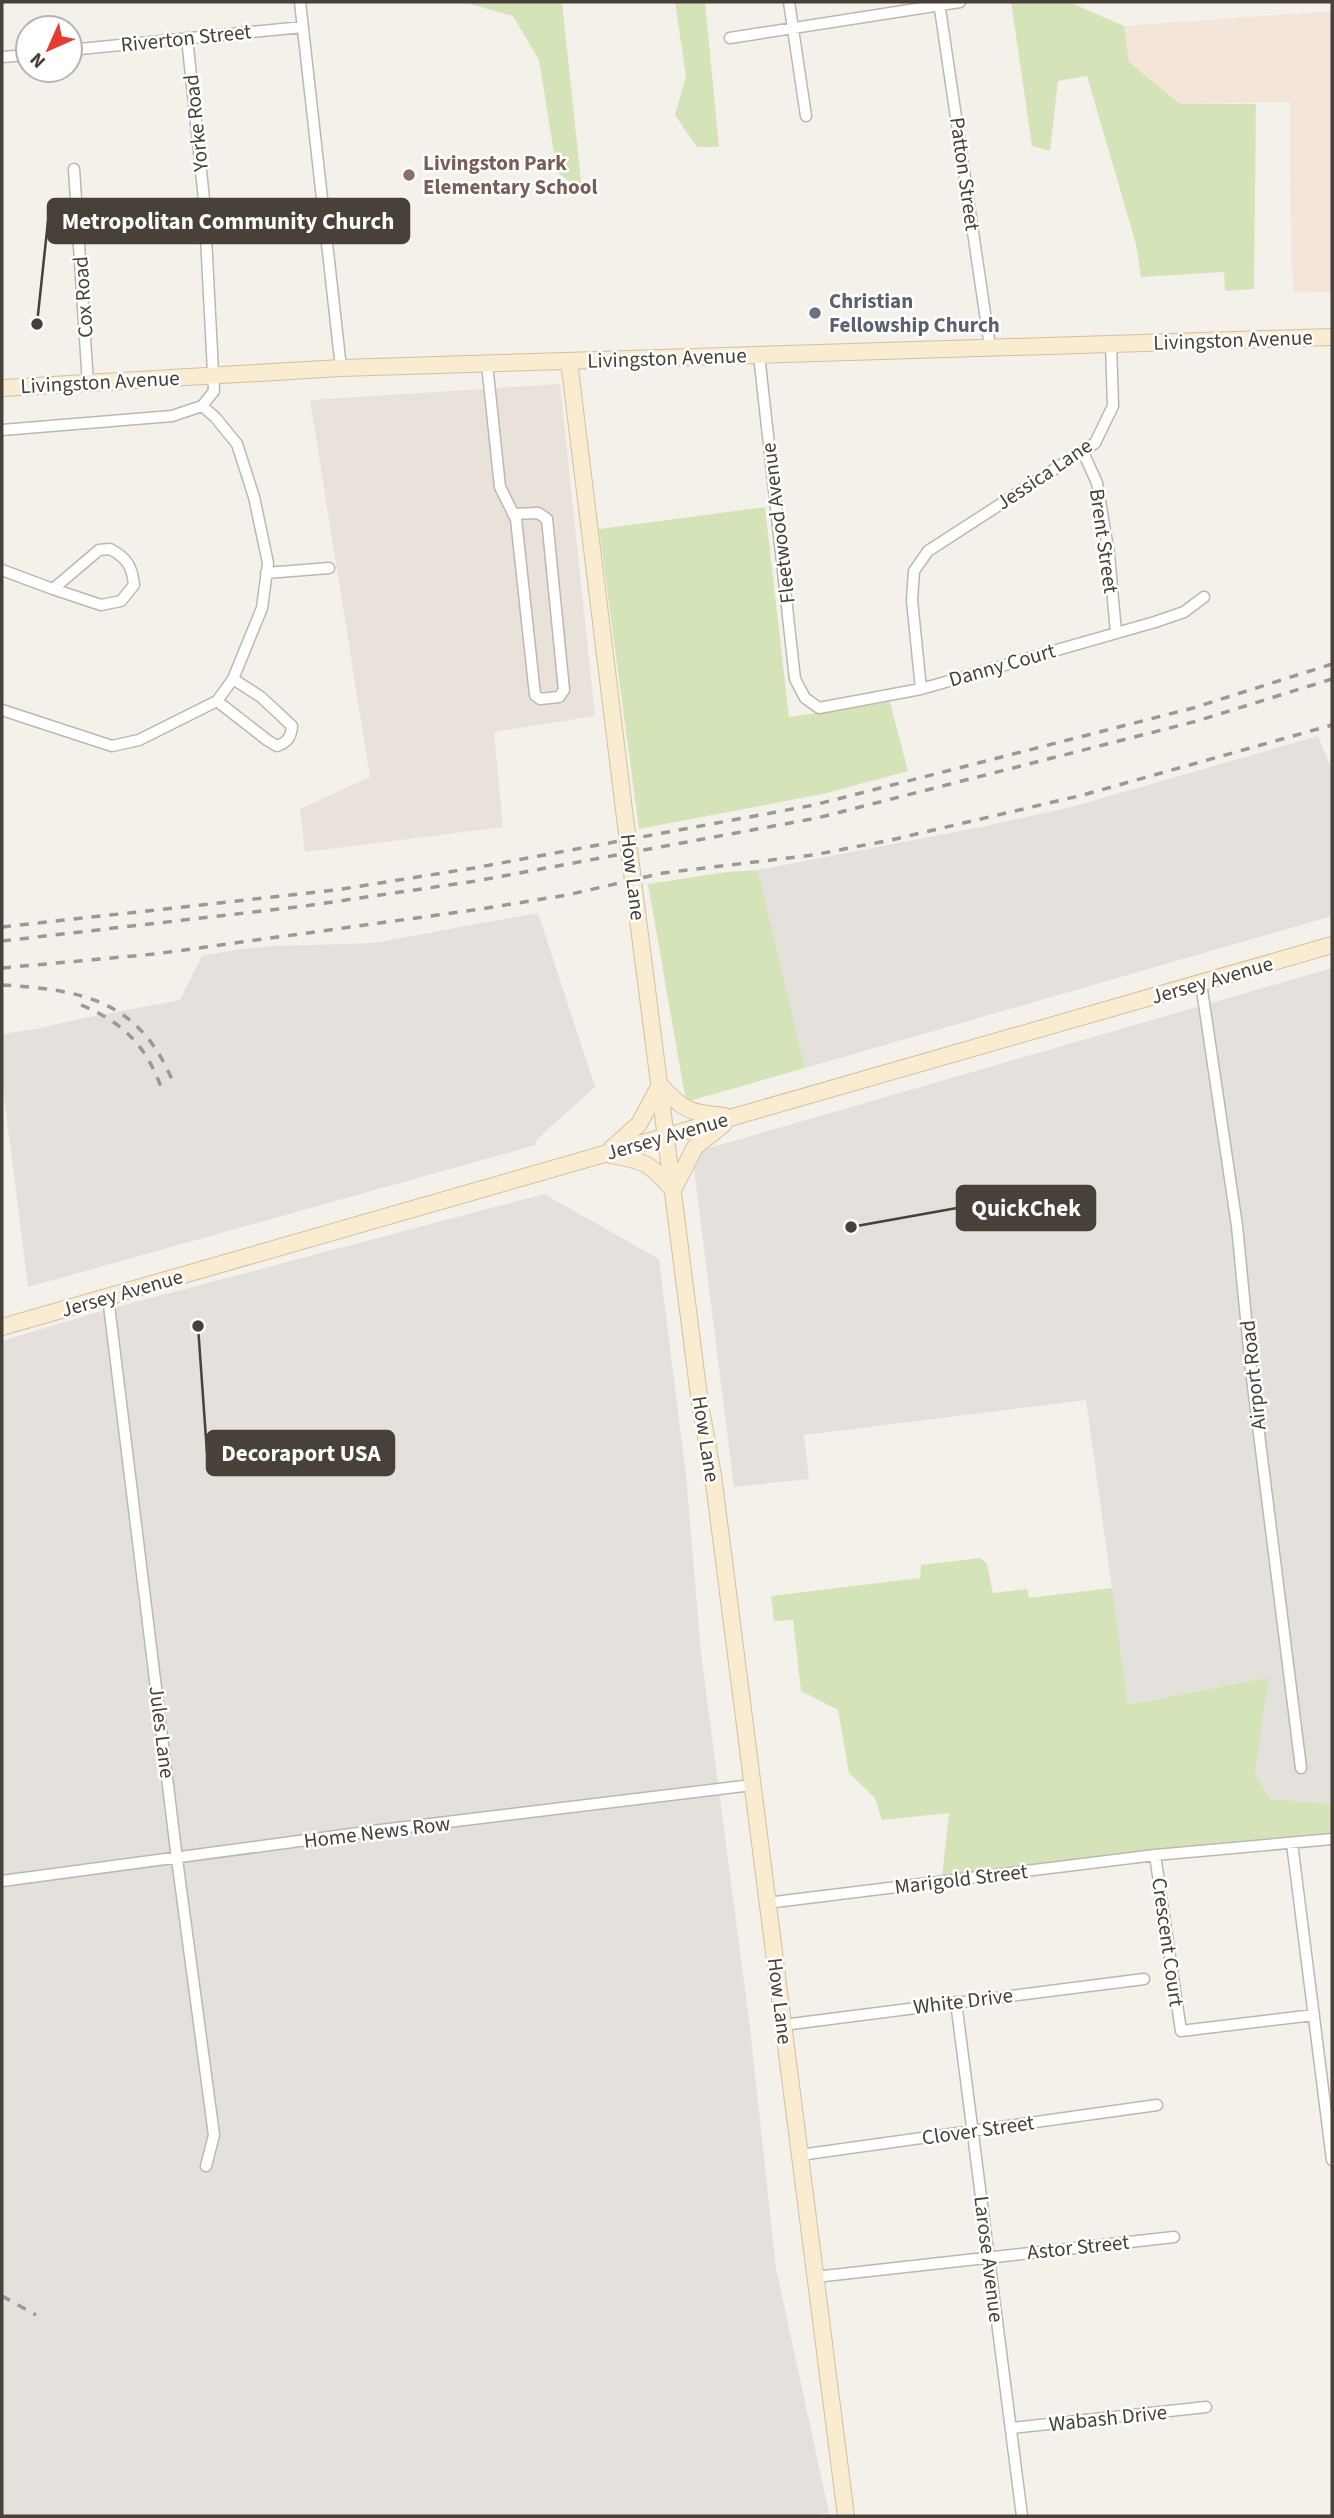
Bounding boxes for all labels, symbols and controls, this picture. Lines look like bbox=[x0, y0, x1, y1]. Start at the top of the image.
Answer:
north arrow bbox=[14, 14, 84, 84]
street label: Riverton Street bbox=[119, 16, 253, 60]
text: N bbox=[24, 46, 52, 74]
street label: Yorke Road bbox=[176, 73, 216, 174]
street label: Patton Street bbox=[942, 115, 988, 233]
place label: Livingston Park Elementary School bbox=[423, 148, 597, 202]
marker: Livingston Park Elementary School bbox=[401, 167, 417, 183]
callout: Metropolitan Community Church bbox=[48, 199, 409, 243]
text: Metropolitan Community Church bbox=[62, 205, 394, 238]
street label: Cox Road bbox=[65, 255, 101, 339]
place label: Christian Fellowship Church bbox=[829, 286, 1000, 340]
marker: Christian Fellowship Church bbox=[807, 305, 823, 321]
street label: Livingston Avenue bbox=[1153, 322, 1313, 358]
street label: Livingston Avenue bbox=[587, 340, 747, 376]
street label: Livingston Avenue bbox=[20, 363, 180, 401]
street label: Jessica Lane bbox=[990, 431, 1098, 517]
street label: Fleetwood Avenue bbox=[753, 441, 803, 605]
street label: Brent Street bbox=[1082, 487, 1126, 595]
street label: Danny Court bbox=[945, 635, 1059, 695]
street label: How Lane bbox=[613, 832, 653, 922]
street label: Jersey Avenue bbox=[1147, 948, 1277, 1012]
street label: Jersey Avenue bbox=[602, 1104, 732, 1168]
callout: QuickChek bbox=[957, 1186, 1095, 1230]
text: QuickChek bbox=[971, 1192, 1081, 1225]
street label: Jersey Avenue bbox=[57, 1261, 187, 1325]
street label: Airport Road bbox=[1232, 1318, 1274, 1432]
street label: How Lane bbox=[684, 1394, 728, 1484]
callout: Decoraport USA bbox=[207, 1431, 394, 1475]
text: Decoraport USA bbox=[221, 1437, 382, 1470]
street label: Jules Lane bbox=[141, 1684, 183, 1780]
street label: Home News Row bbox=[302, 1808, 452, 1856]
street label: Marigold Street bbox=[893, 1856, 1029, 1902]
street label: Crescent Court bbox=[1144, 1876, 1192, 2008]
street label: How Lane bbox=[760, 1956, 800, 2046]
street label: White Drive bbox=[912, 1980, 1014, 2022]
street label: Clover Street bbox=[920, 2107, 1036, 2153]
street label: Larose Avenue bbox=[966, 2194, 1012, 2324]
street label: Astor Street bbox=[1025, 2227, 1131, 2267]
street label: Wabash Drive bbox=[1047, 2397, 1169, 2439]

